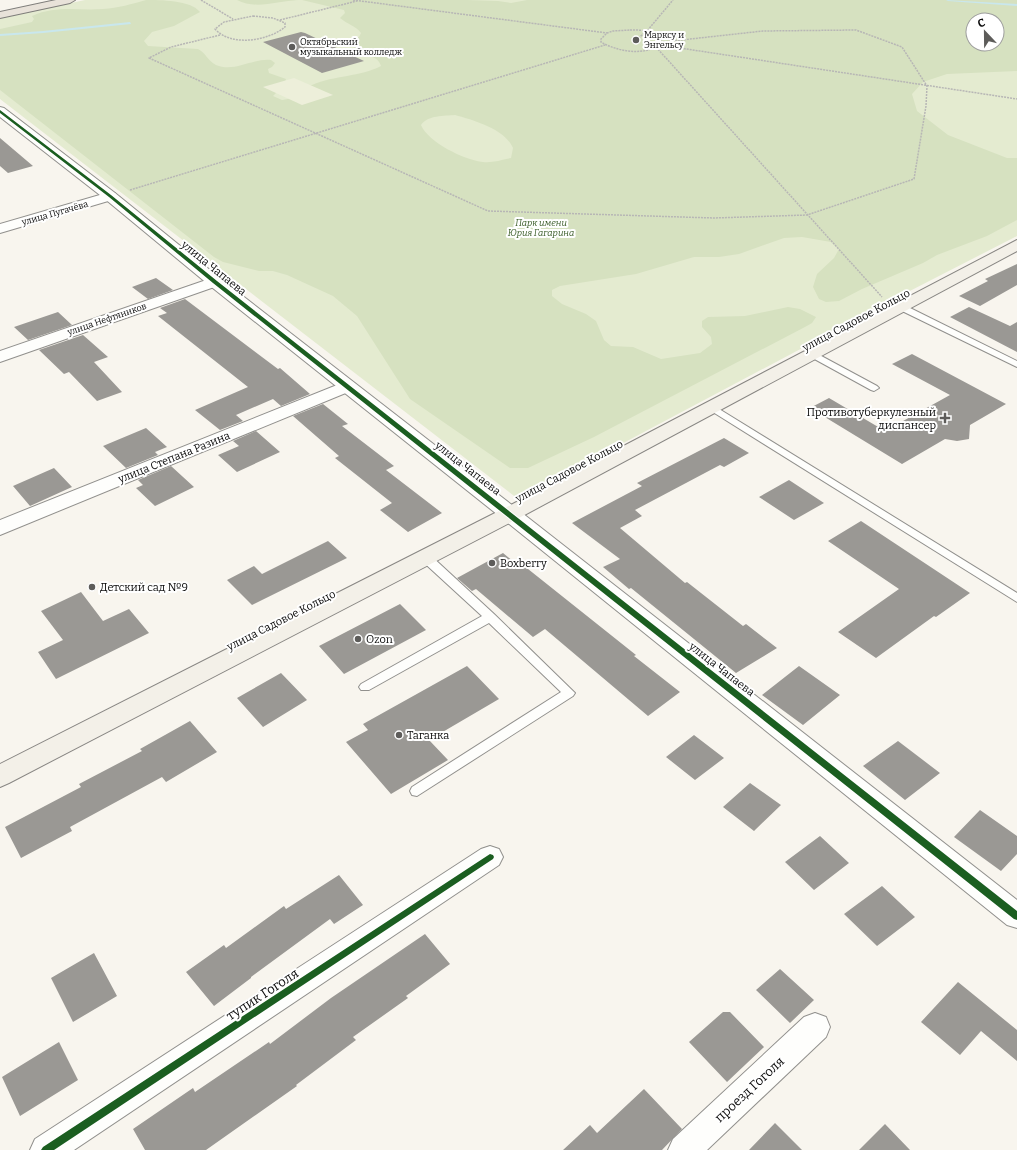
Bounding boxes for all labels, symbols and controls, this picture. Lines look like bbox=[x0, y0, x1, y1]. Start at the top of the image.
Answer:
north arrow bbox=[965, 12, 1005, 52]
text: С bbox=[976, 16, 987, 31]
place label: Марксу и Энгельсу bbox=[644, 30, 684, 50]
marker: Марксу и Энгельсу bbox=[631, 35, 641, 45]
place label: Октябрьский музыкальный колледж bbox=[300, 37, 403, 57]
marker: Октябрьский музыкальный колледж bbox=[287, 42, 297, 52]
street label: улица Пугачёва bbox=[20, 199, 89, 228]
park label: Парк имени Юрия Гагарина bbox=[508, 218, 574, 238]
street label: улица Чапаева bbox=[178, 238, 249, 298]
street label: улица Садовое Кольцо bbox=[799, 287, 912, 355]
street label: улица Нефтяников bbox=[65, 301, 148, 338]
place label: Противотуберкулезный диспансер bbox=[806, 406, 936, 432]
marker: Противотуберкулезный диспансер bbox=[939, 412, 951, 424]
street label: улица Степана Разина bbox=[115, 429, 232, 486]
street label: улица Чапаева bbox=[432, 438, 503, 498]
street label: улица Садовое Кольцо bbox=[512, 438, 625, 506]
place label: Boxberry bbox=[500, 557, 547, 570]
marker: Boxberry bbox=[487, 558, 497, 568]
place label: Детский сад №9 bbox=[100, 581, 188, 594]
marker: Детский сад №9 bbox=[87, 582, 97, 592]
street label: улица Садовое Кольцо bbox=[224, 587, 338, 654]
place label: Ozon bbox=[366, 633, 393, 646]
marker: Ozon bbox=[353, 634, 363, 644]
street label: улица Чапаева bbox=[686, 639, 757, 699]
place label: Таганка bbox=[407, 729, 449, 742]
marker: Таганка bbox=[394, 730, 404, 740]
street label: тупик Гоголя bbox=[223, 966, 301, 1023]
street label: проезд Гоголя bbox=[712, 1054, 787, 1125]

